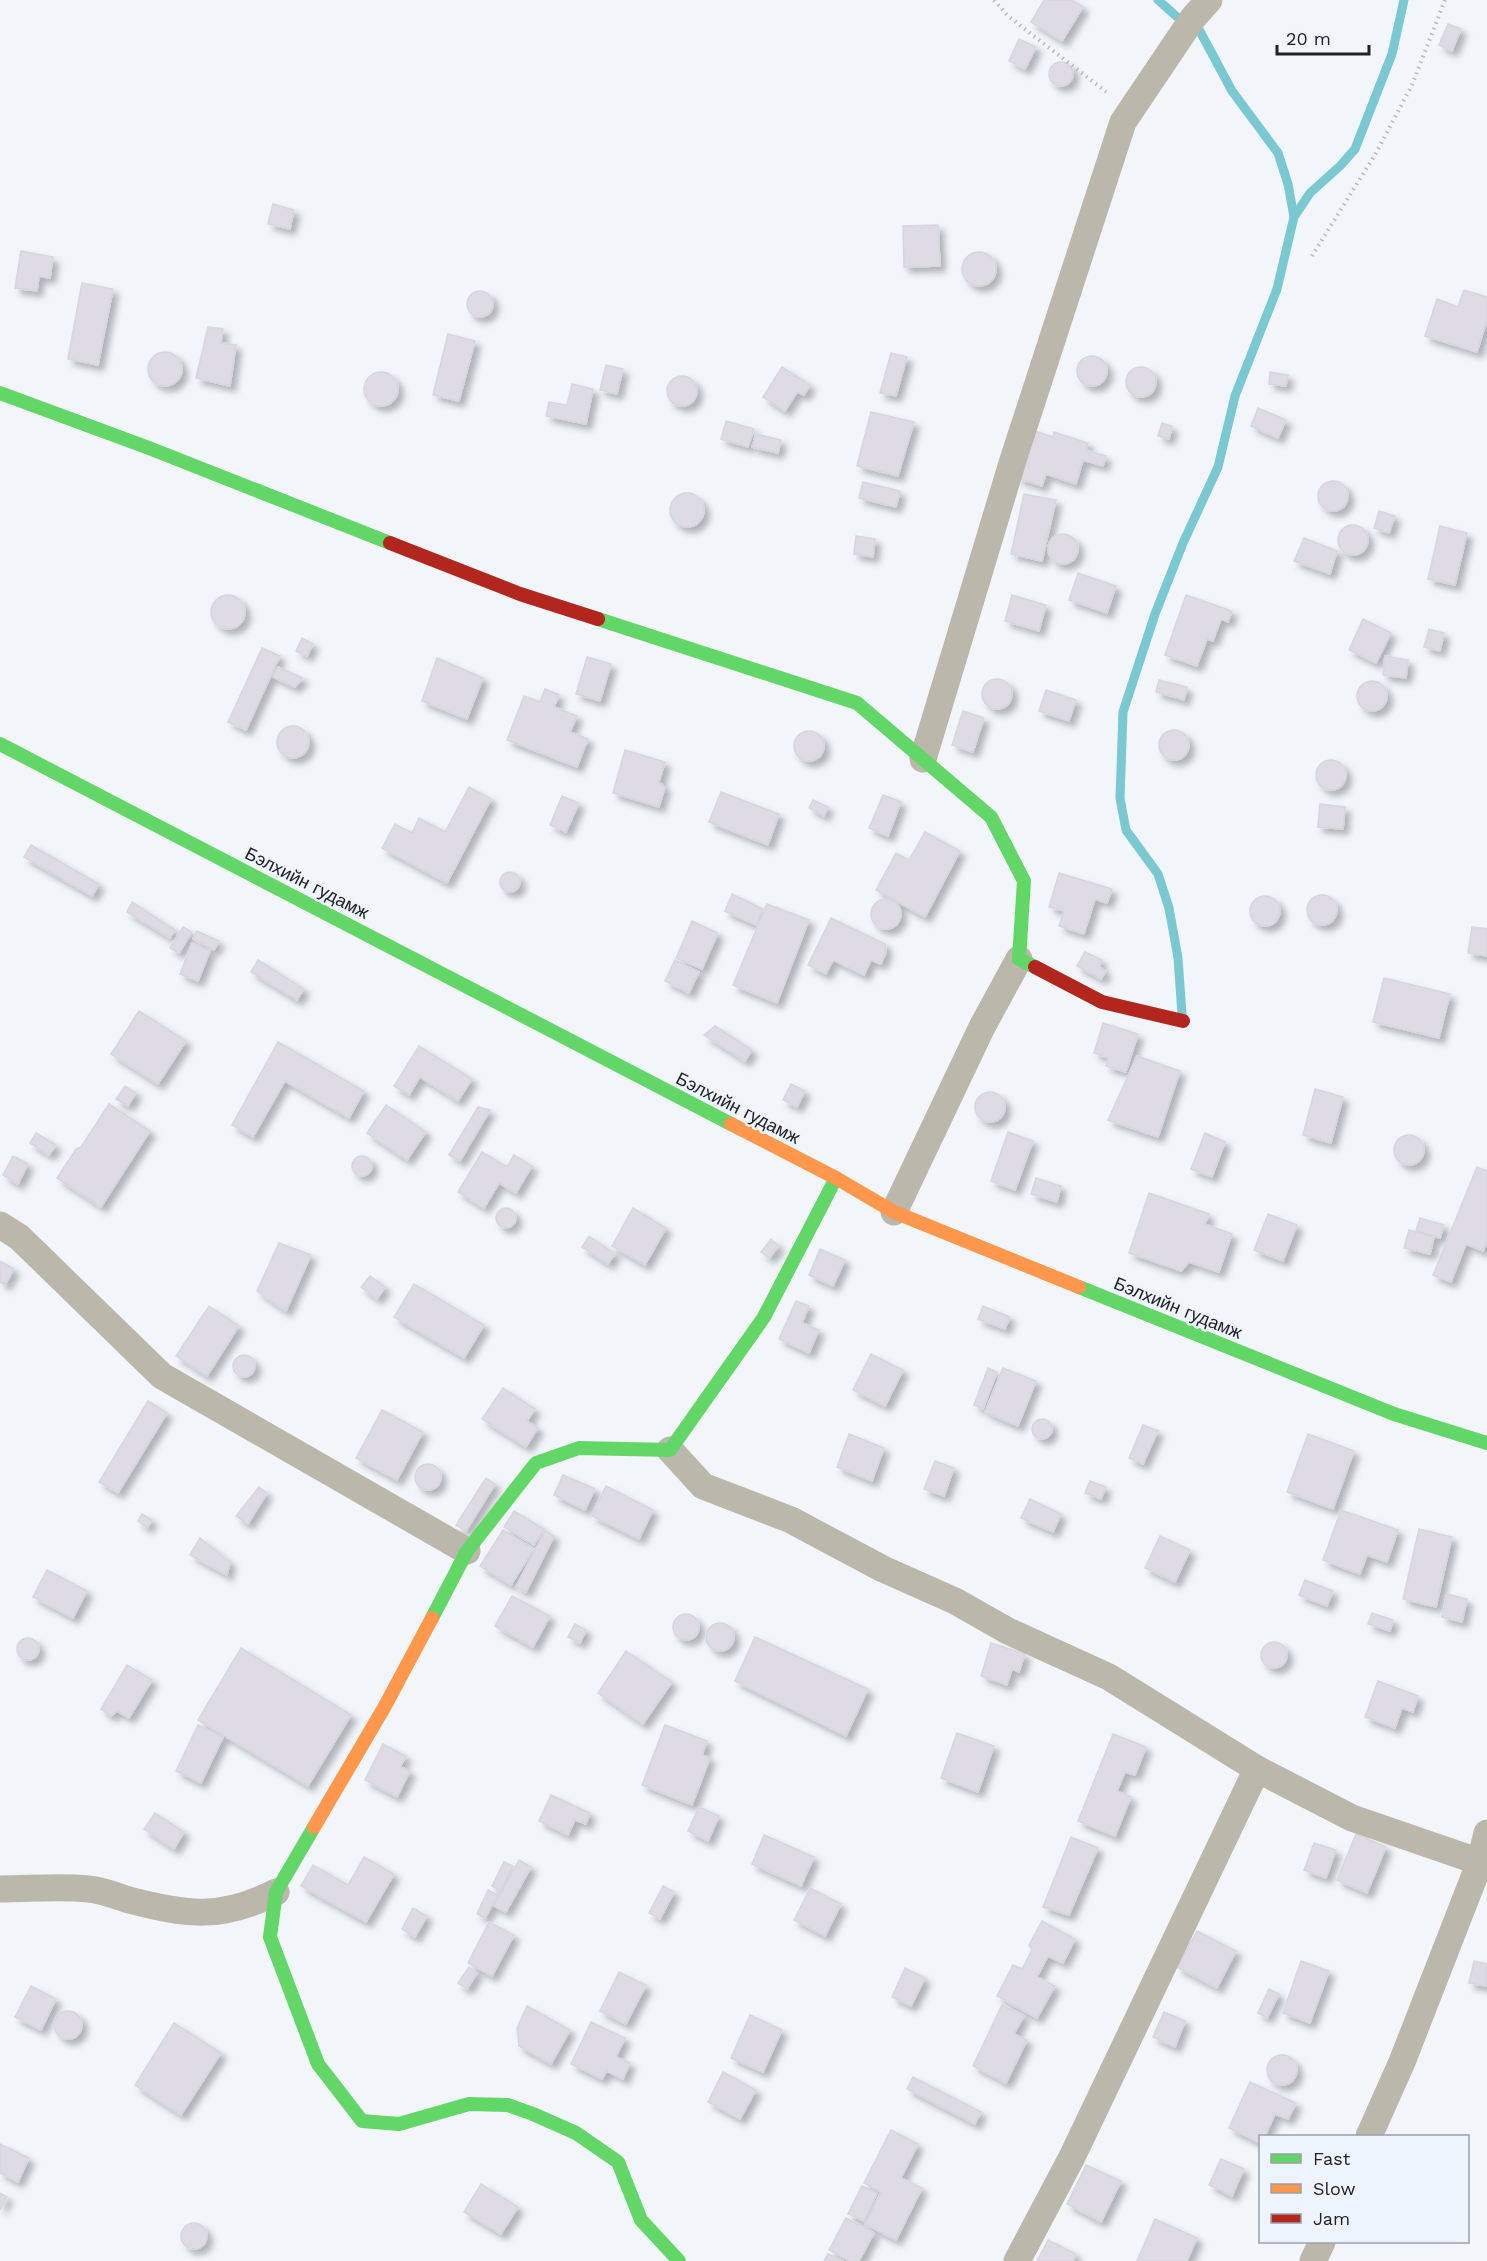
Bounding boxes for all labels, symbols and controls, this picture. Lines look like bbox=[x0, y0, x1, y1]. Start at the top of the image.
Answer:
scale bar bbox=[1277, 18, 1368, 56]
text: 20 m bbox=[1286, 28, 1331, 49]
street label: Бэлхийн гудамж bbox=[242, 842, 373, 923]
street label: Бэлхийн гудамж bbox=[673, 1067, 804, 1148]
street label: Бэлхийн гудамж bbox=[1111, 1272, 1245, 1343]
legend bbox=[1259, 2135, 1469, 2243]
text: Fast bbox=[1313, 2148, 1351, 2169]
text: Slow bbox=[1313, 2178, 1356, 2199]
text: Jam bbox=[1313, 2208, 1350, 2229]

